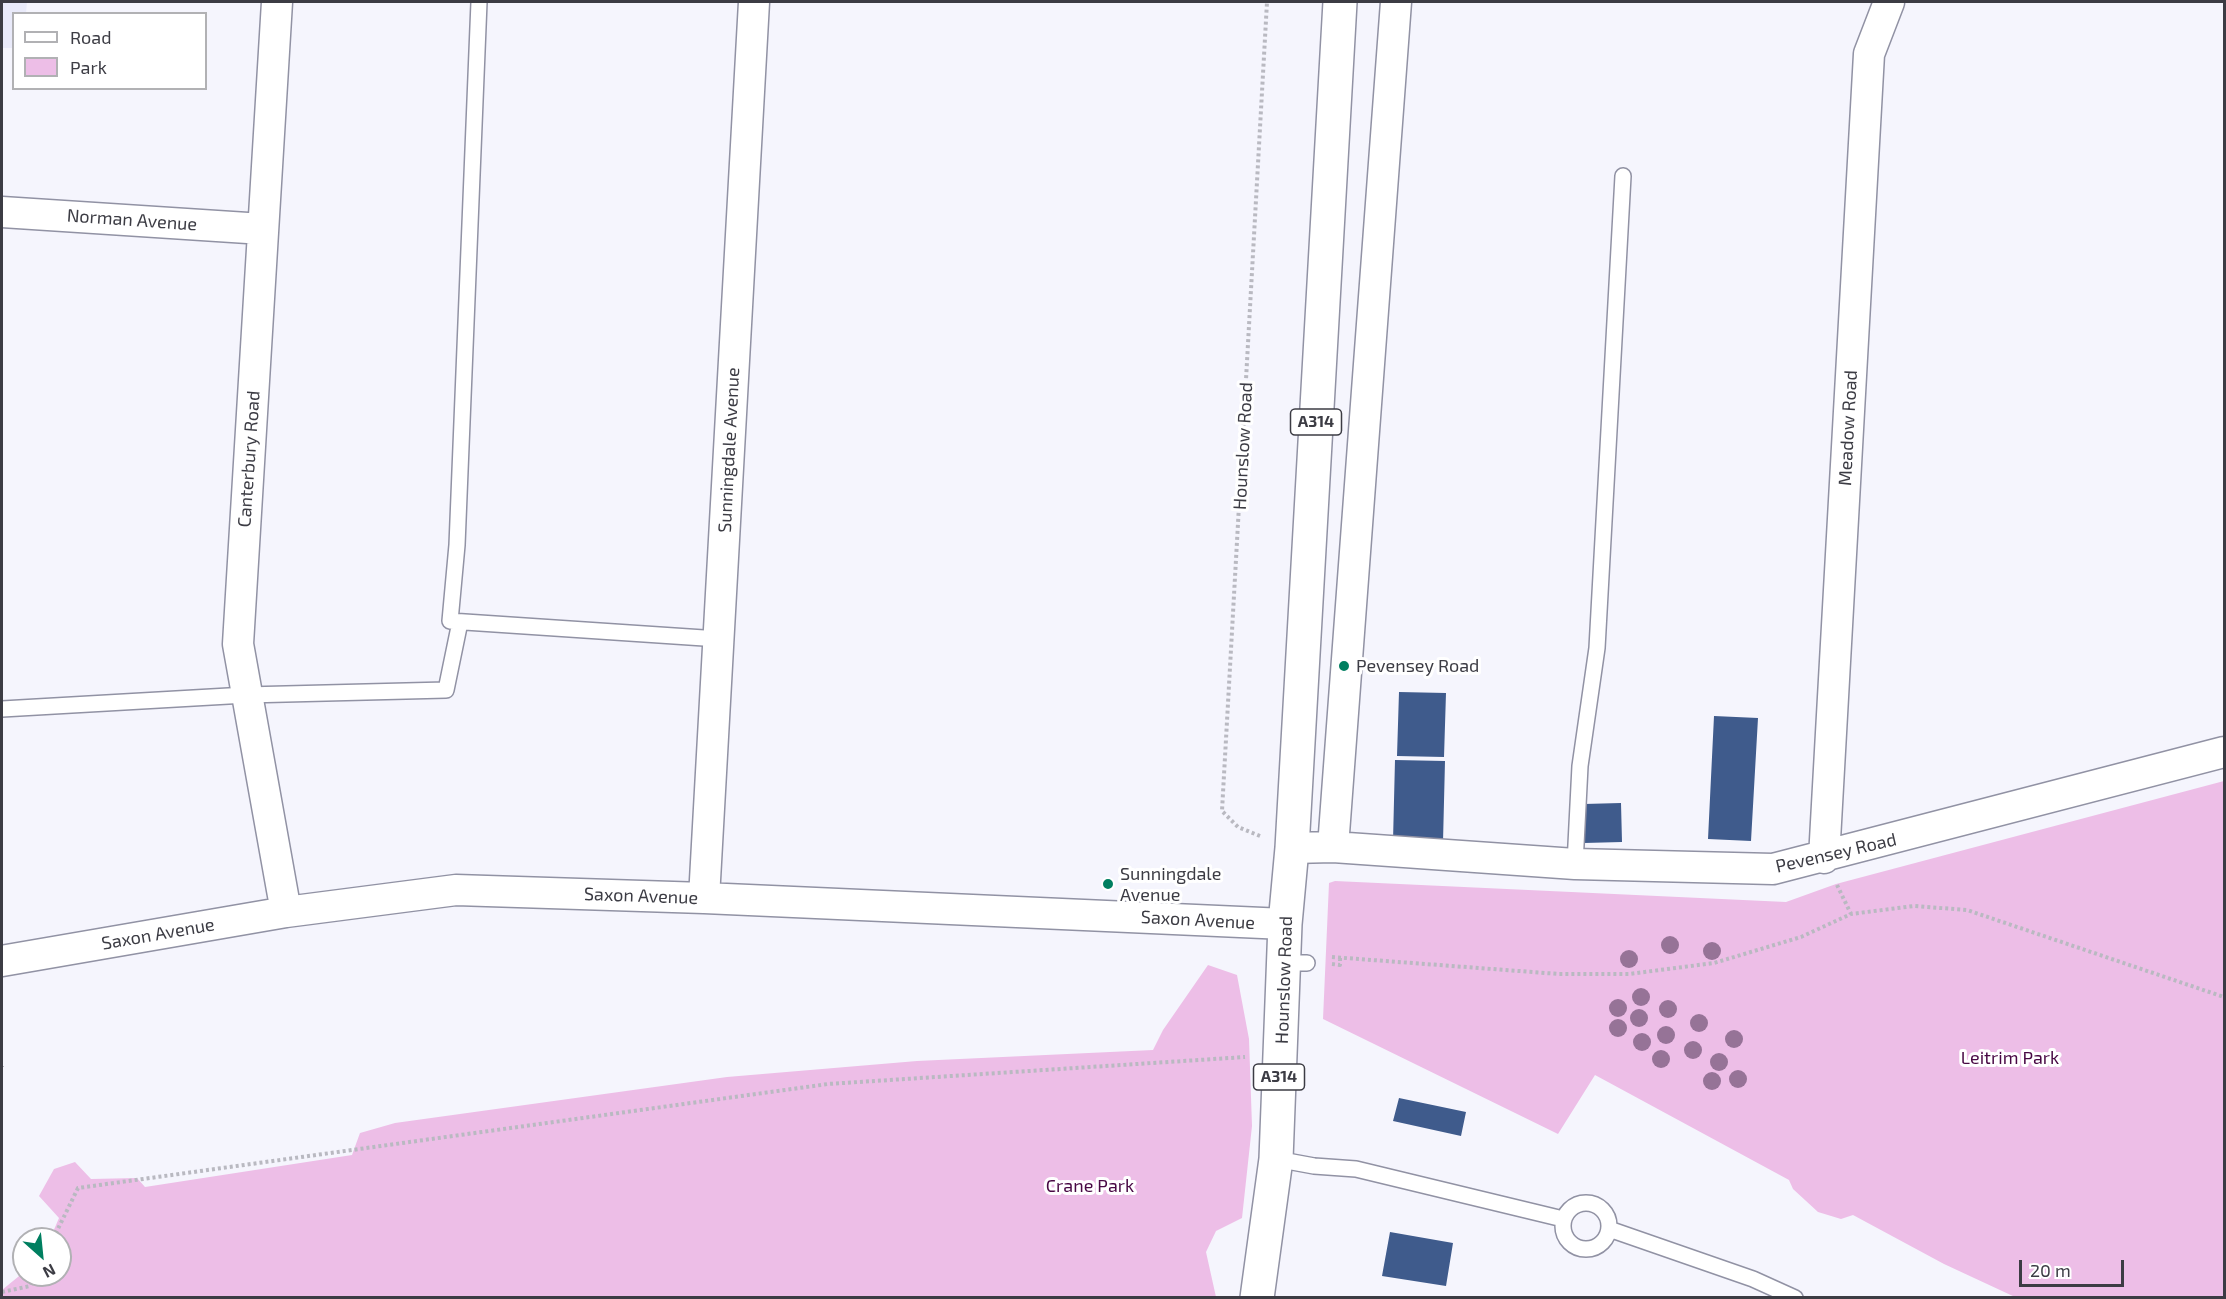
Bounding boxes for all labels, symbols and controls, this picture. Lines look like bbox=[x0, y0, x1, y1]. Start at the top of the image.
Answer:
legend bbox=[12, 12, 207, 90]
text: Road bbox=[70, 26, 111, 48]
text: Park bbox=[70, 56, 107, 78]
street label: Norman Avenue bbox=[66, 205, 198, 235]
street label: Sunningdale Avenue bbox=[714, 367, 744, 533]
street label: Meadow Road bbox=[1834, 369, 1862, 487]
street label: Hounslow Road bbox=[1229, 382, 1257, 510]
street label: Canterbury Road bbox=[233, 390, 265, 528]
road number: A314 bbox=[1290, 409, 1342, 435]
place label: Pevensey Road bbox=[1356, 655, 1479, 677]
marker: Pevensey Road bbox=[1337, 659, 1351, 673]
street label: Pevensey Road bbox=[1773, 829, 1899, 877]
place label: Sunningdale Avenue bbox=[1120, 863, 1221, 906]
marker: Sunningdale Avenue bbox=[1101, 877, 1115, 891]
street label: Saxon Avenue bbox=[584, 883, 698, 909]
street label: Saxon Avenue bbox=[1140, 906, 1256, 934]
street label: Saxon Avenue bbox=[100, 913, 216, 955]
street label: Hounslow Road bbox=[1271, 916, 1297, 1044]
park label: Leitrim Park bbox=[1961, 1047, 2059, 1069]
road number: A314 bbox=[1254, 1064, 1304, 1090]
park label: Crane Park bbox=[1046, 1175, 1134, 1197]
north arrow bbox=[12, 1227, 72, 1287]
scale bar bbox=[2022, 1248, 2127, 1286]
text: 20 m bbox=[2030, 1259, 2071, 1281]
text: N bbox=[40, 1261, 59, 1283]

